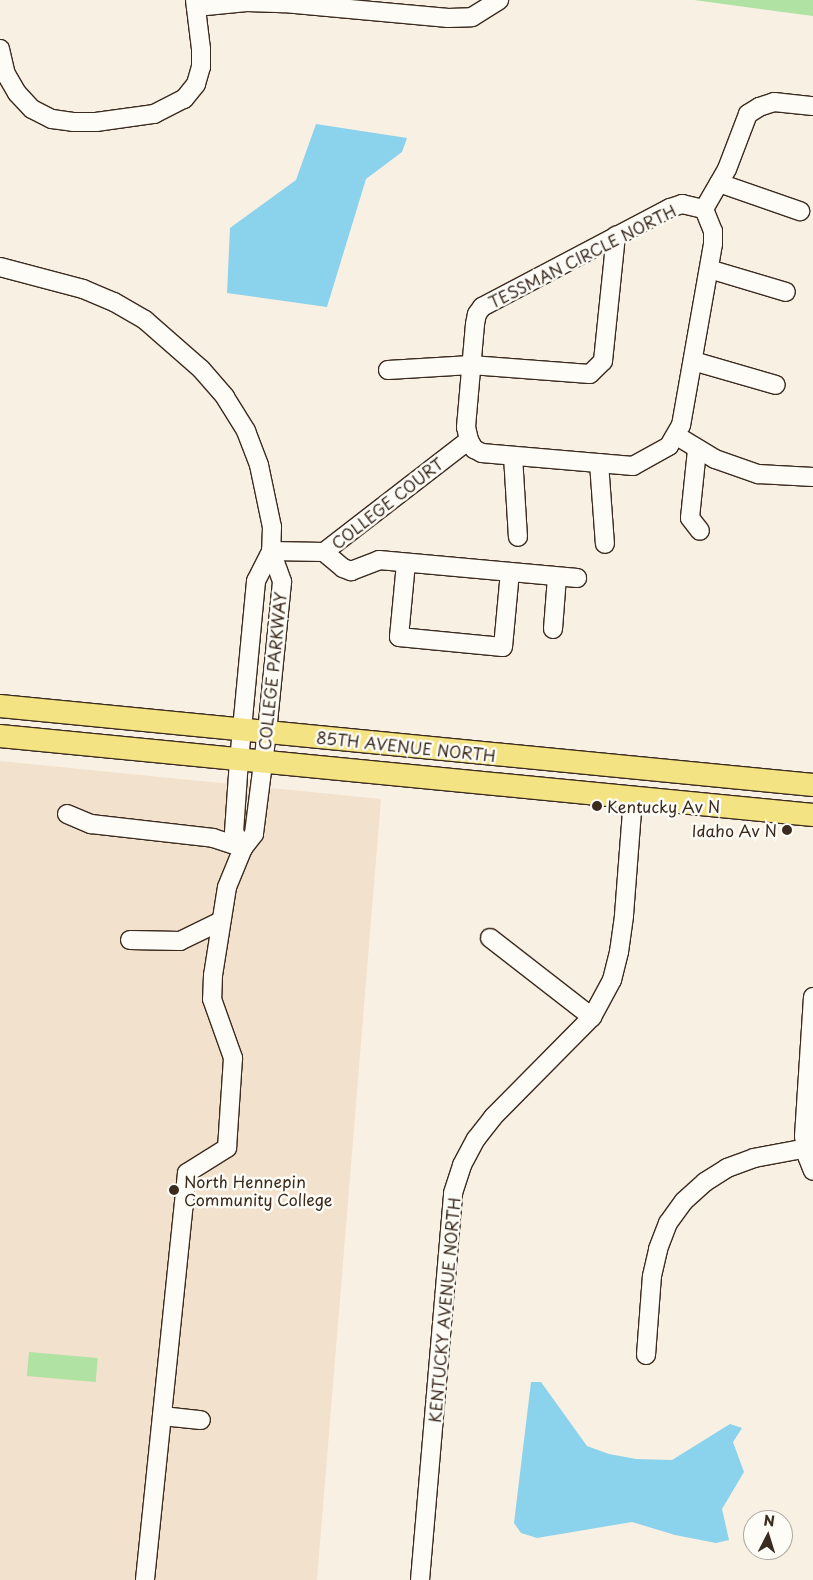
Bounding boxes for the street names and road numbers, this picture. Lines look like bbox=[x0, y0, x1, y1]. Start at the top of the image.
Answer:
street label: TESSMAN CIRCLE NORTH bbox=[484, 200, 680, 312]
street label: COLLEGE COURT bbox=[326, 453, 448, 553]
street label: COLLEGE PARKWAY bbox=[254, 591, 290, 751]
street label: 85TH AVENUE NORTH bbox=[315, 727, 497, 765]
street label: KENTUCKY AVENUE NORTH bbox=[425, 1196, 463, 1424]

